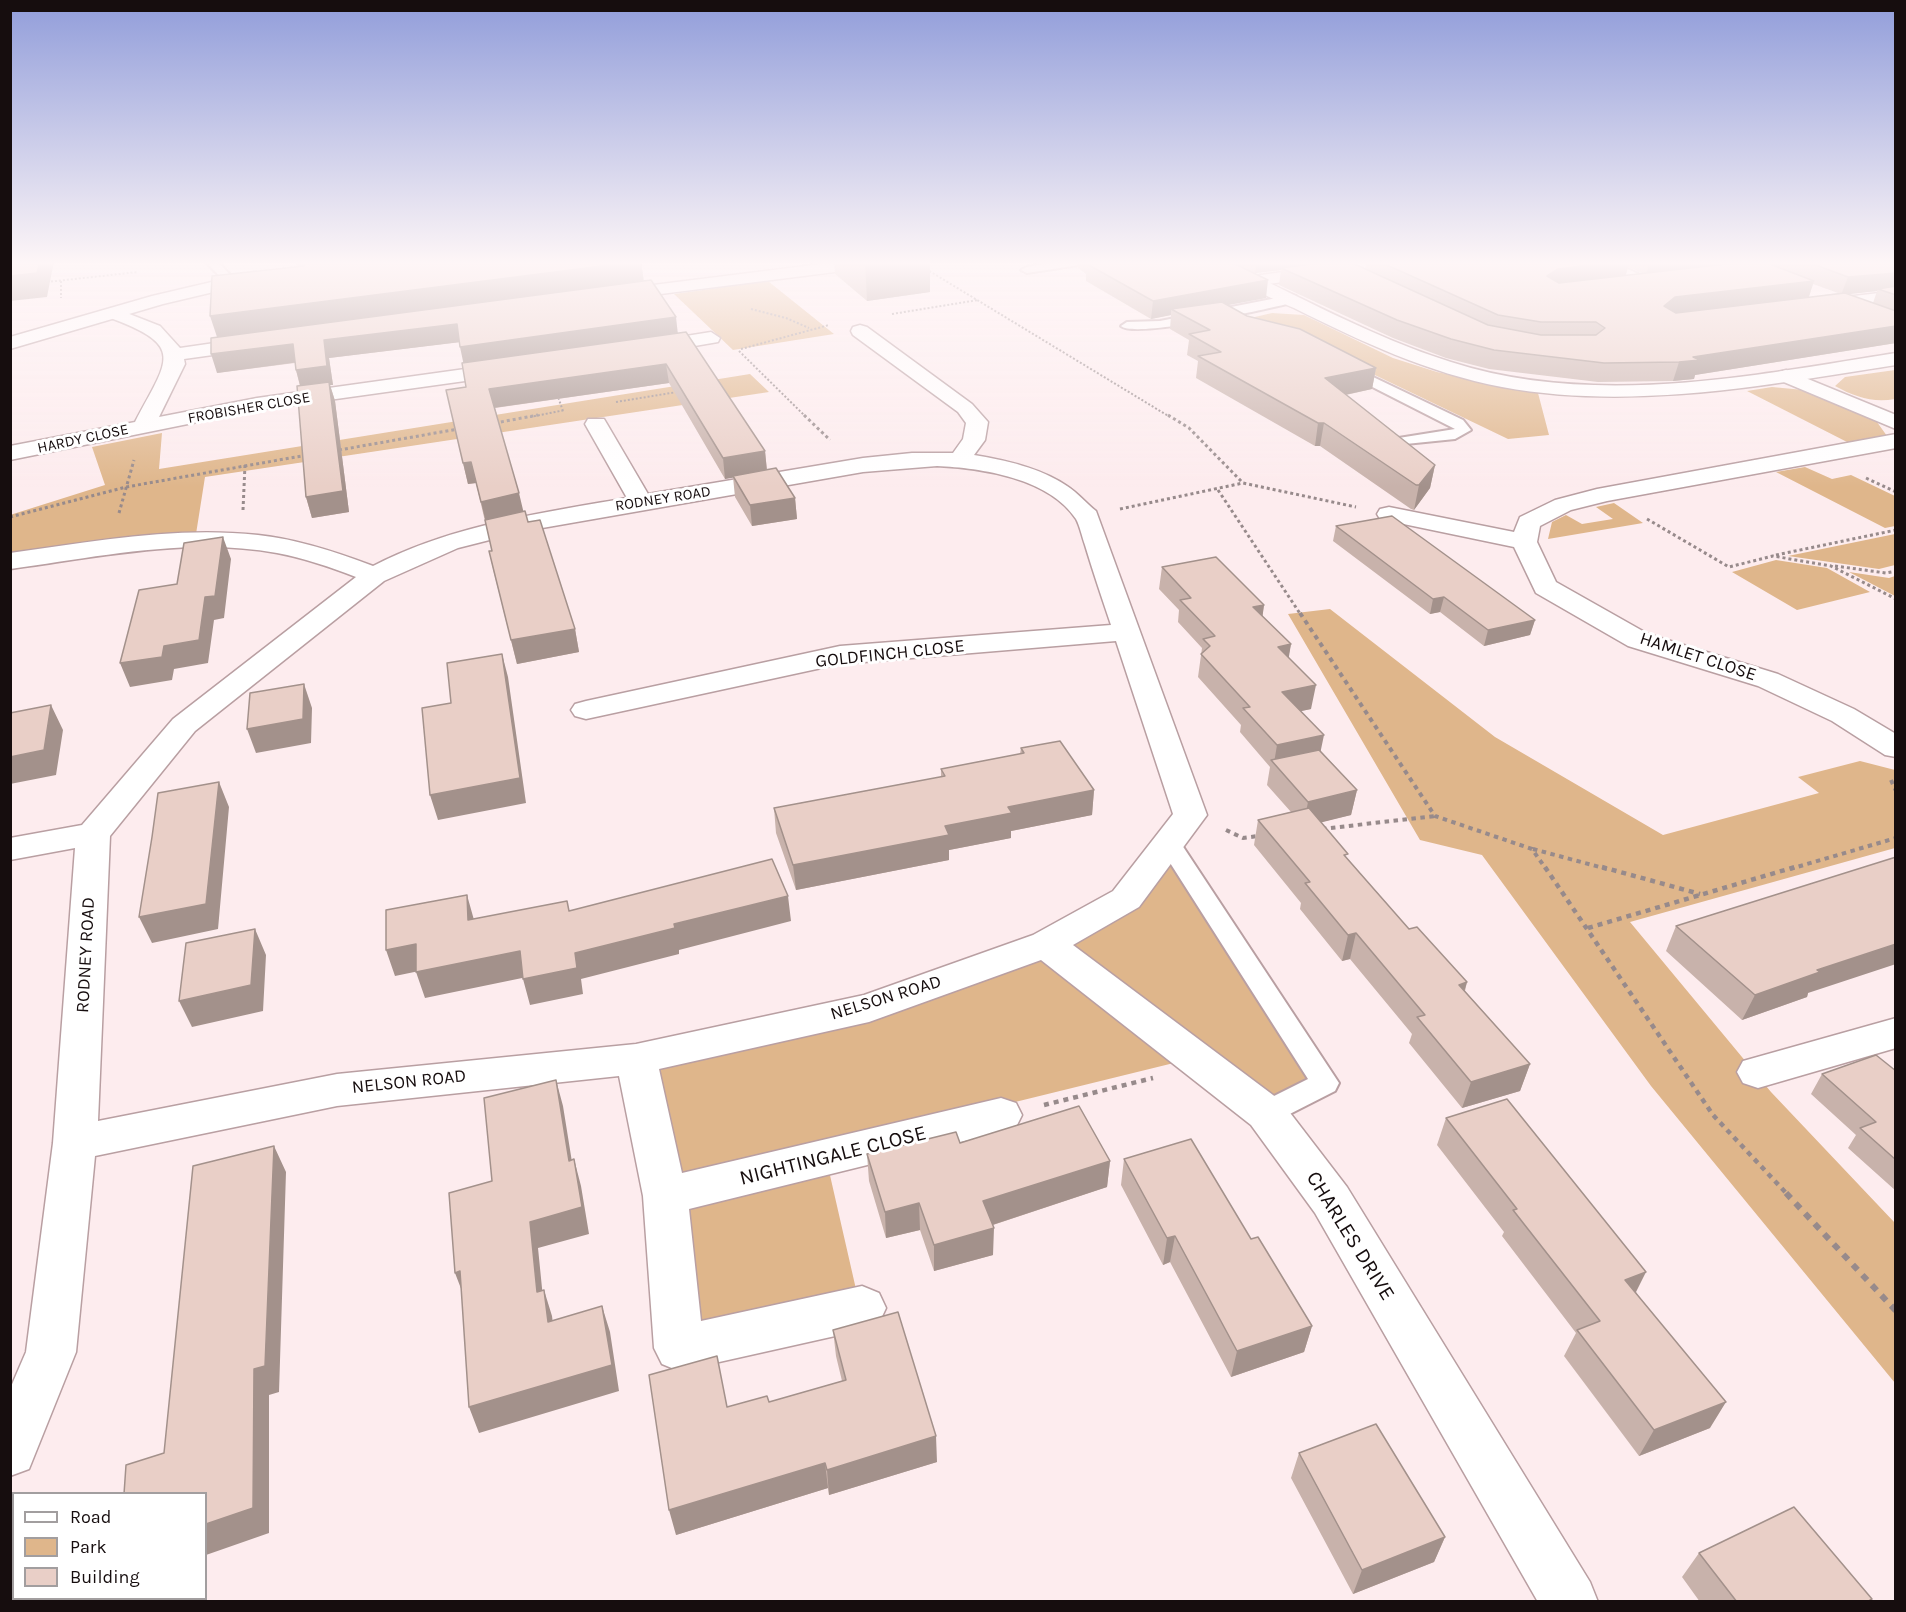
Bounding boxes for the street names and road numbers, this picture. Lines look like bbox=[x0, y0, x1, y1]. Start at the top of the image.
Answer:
street label: FROBISHER CLOSE bbox=[186, 388, 312, 428]
street label: HARDY CLOSE bbox=[36, 421, 130, 457]
street label: RODNEY ROAD bbox=[614, 483, 712, 515]
street label: HAMLET CLOSE bbox=[1637, 628, 1759, 686]
street label: GOLDFINCH CLOSE bbox=[814, 635, 966, 673]
street label: RODNEY ROAD bbox=[72, 897, 100, 1013]
street label: NELSON ROAD bbox=[828, 971, 944, 1025]
street label: NELSON ROAD bbox=[351, 1065, 467, 1099]
street label: NIGHTINGALE CLOSE bbox=[737, 1121, 929, 1191]
street label: CHARLES DRIVE bbox=[1300, 1167, 1400, 1305]

